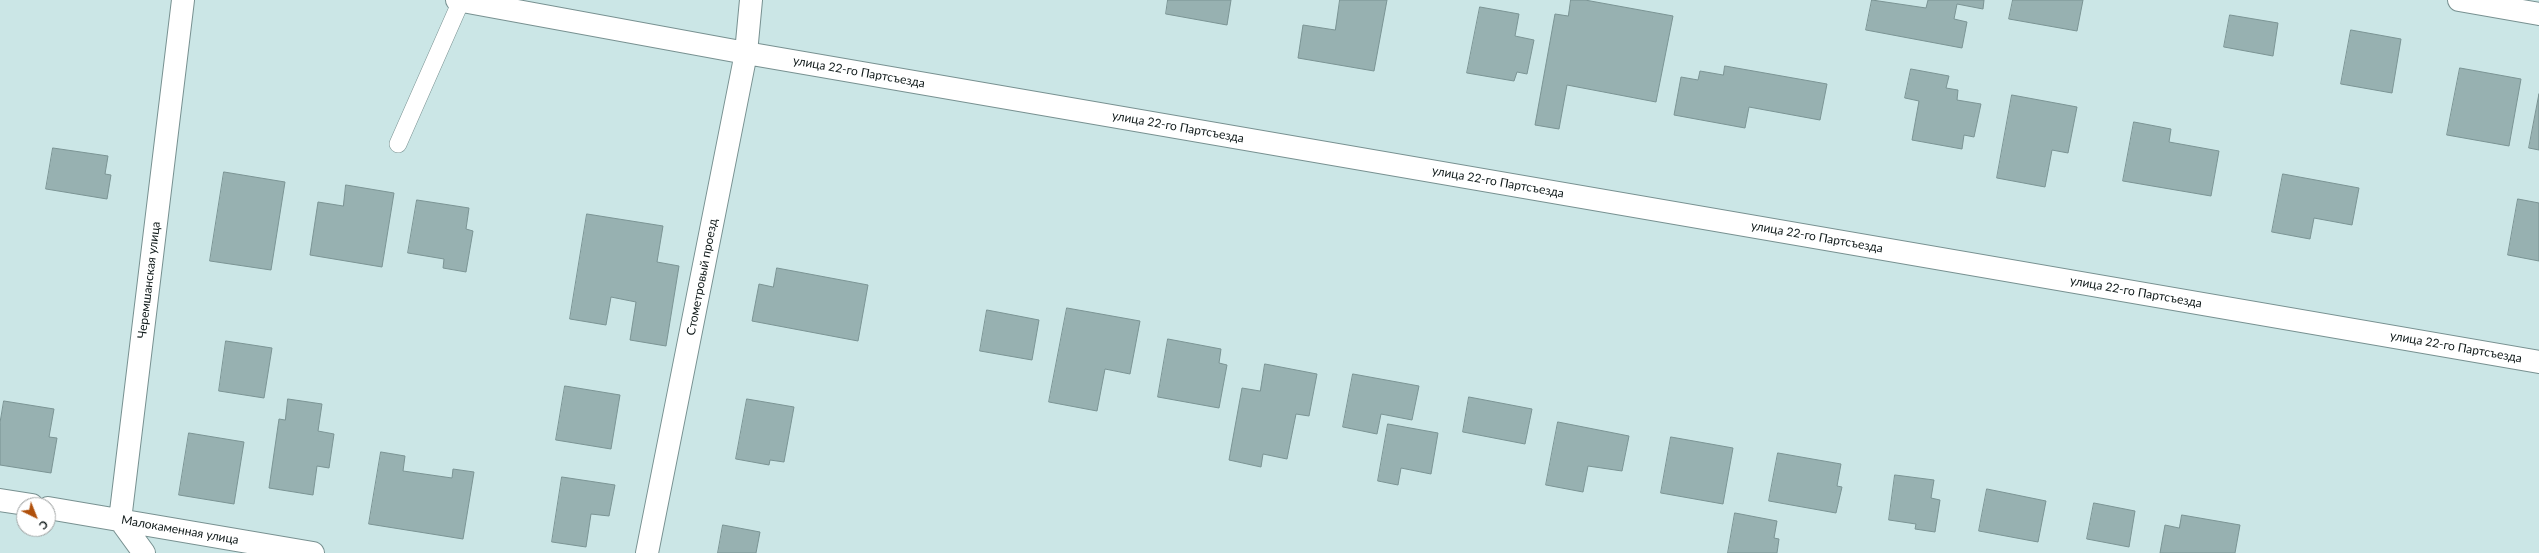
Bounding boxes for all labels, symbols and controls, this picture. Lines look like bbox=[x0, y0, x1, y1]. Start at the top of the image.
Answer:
street label: улица 22-го Партсъезда bbox=[792, 53, 926, 91]
street label: улица 22-го Партсъезда bbox=[1111, 108, 1245, 146]
street label: улица 22-го Партсъезда bbox=[1431, 163, 1565, 201]
street label: Стометровый проезд bbox=[684, 217, 720, 337]
street label: улица 22-го Партсъезда bbox=[1750, 218, 1884, 256]
street label: Черемшанская улица bbox=[135, 221, 163, 339]
street label: улица 22-го Партсъезда bbox=[2069, 273, 2203, 311]
street label: улица 22-го Партсъезда bbox=[2389, 328, 2523, 366]
north arrow bbox=[16, 497, 56, 537]
street label: Малокаменная улица bbox=[120, 513, 240, 547]
text: С bbox=[37, 518, 51, 533]

